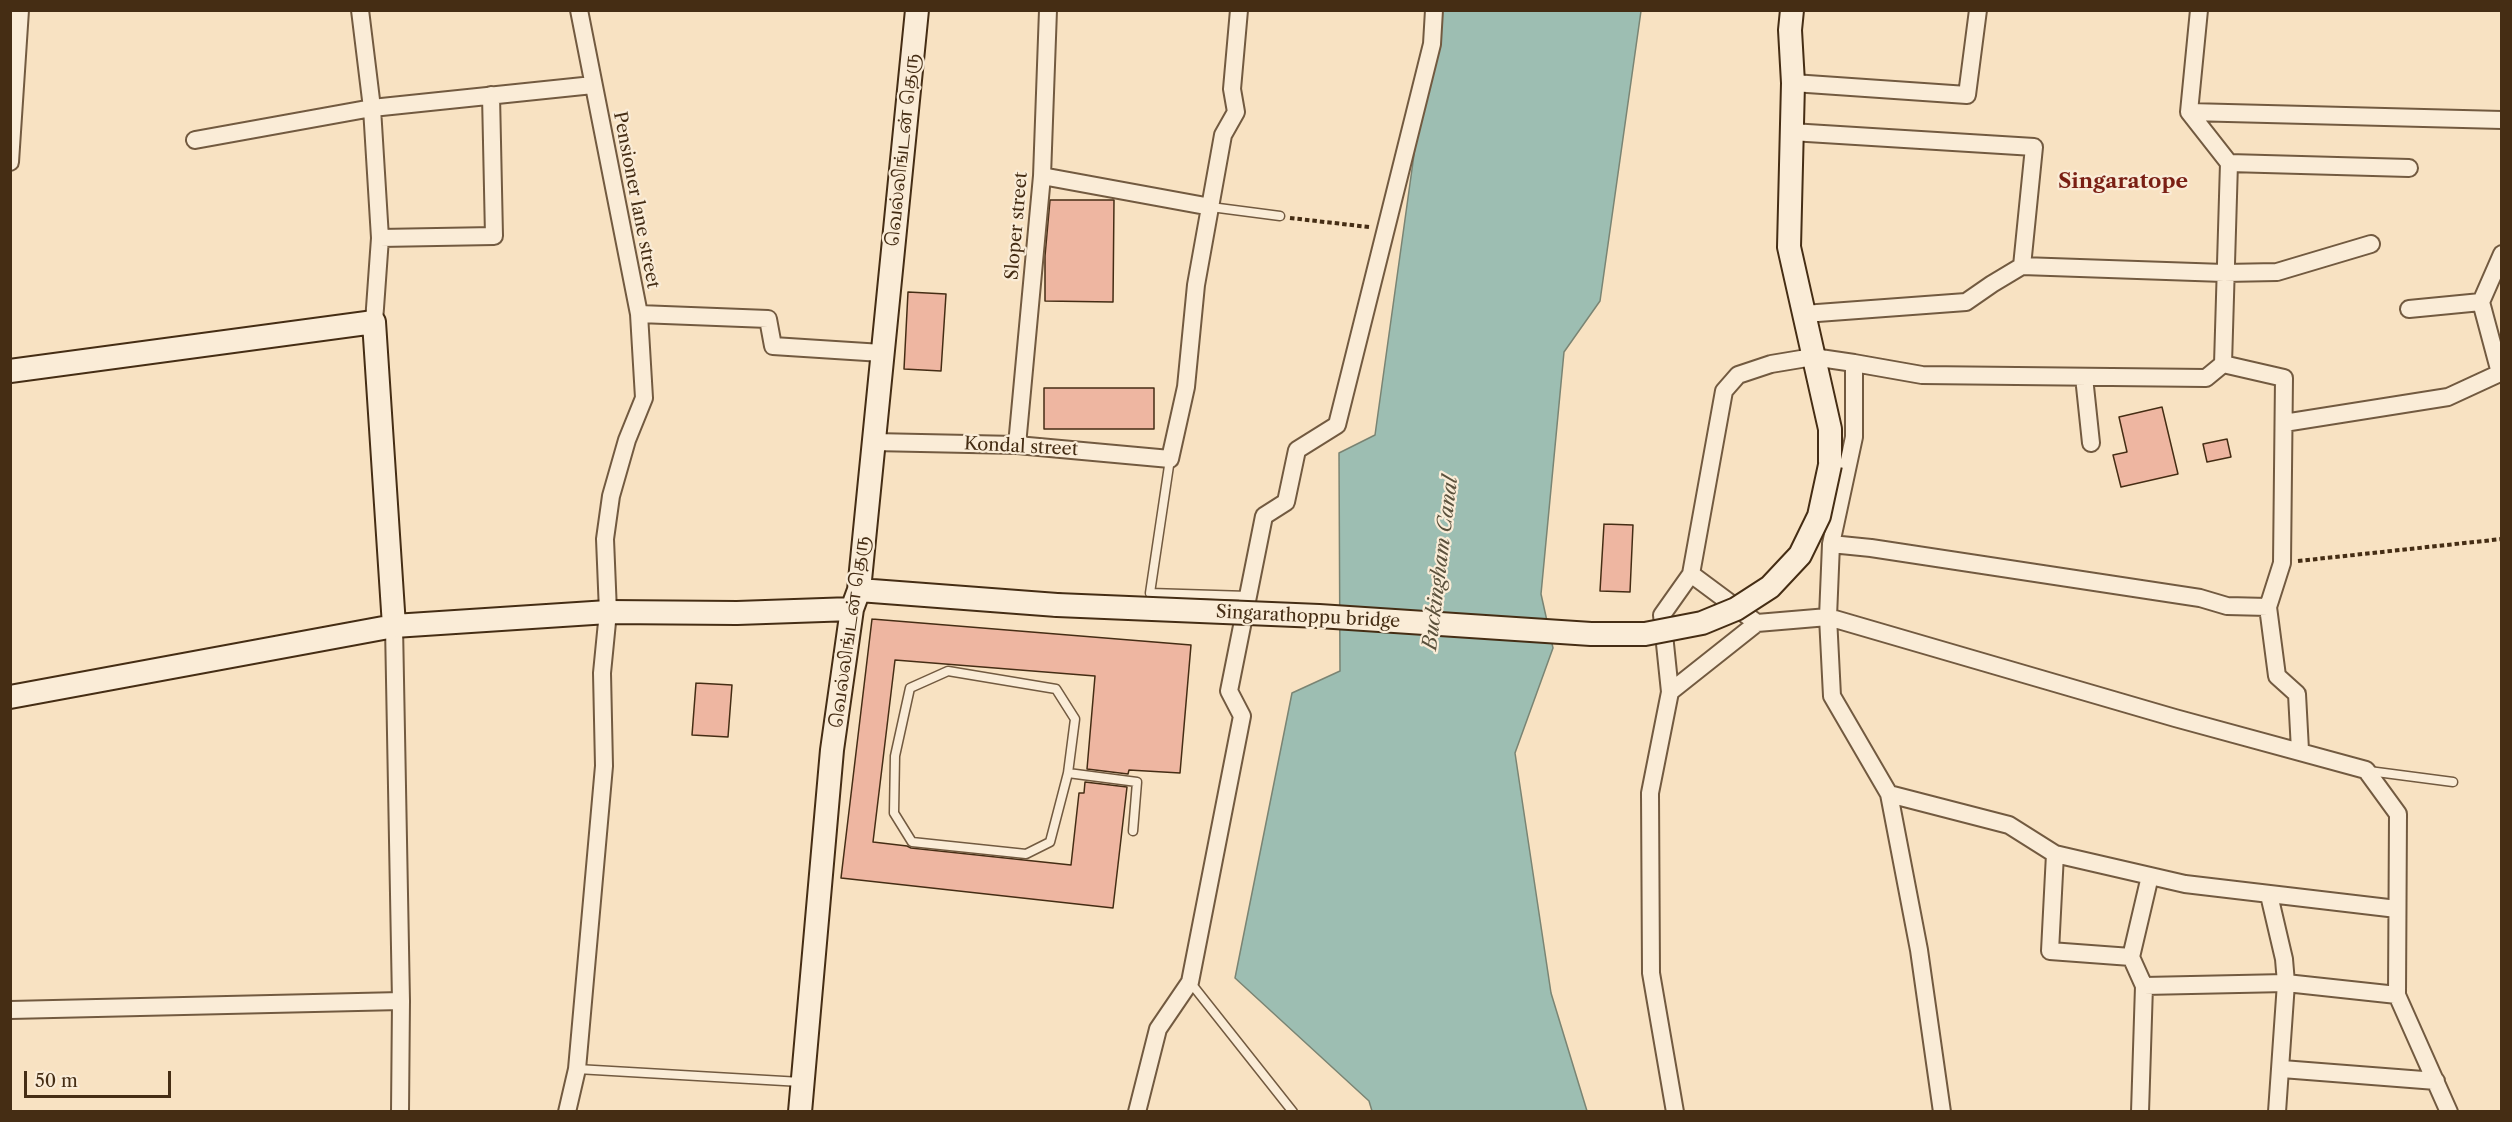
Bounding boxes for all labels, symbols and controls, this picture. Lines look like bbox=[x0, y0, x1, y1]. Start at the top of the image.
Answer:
street label: வெல்லிங்டன் தெரு bbox=[882, 52, 924, 248]
street label: Pensioner lane street bbox=[608, 110, 664, 290]
district label: Singaratope bbox=[2058, 169, 2188, 195]
street label: Sloper street bbox=[1002, 171, 1032, 281]
street label: Kondal street bbox=[963, 433, 1079, 461]
water label: Buckingham Canal bbox=[1418, 475, 1464, 651]
street label: வெல்லிங்டன் தெரு bbox=[826, 534, 874, 730]
street label: Singarathoppu bridge bbox=[1215, 601, 1401, 633]
scale bar bbox=[27, 1059, 174, 1097]
text: 50 m bbox=[35, 1070, 78, 1092]

